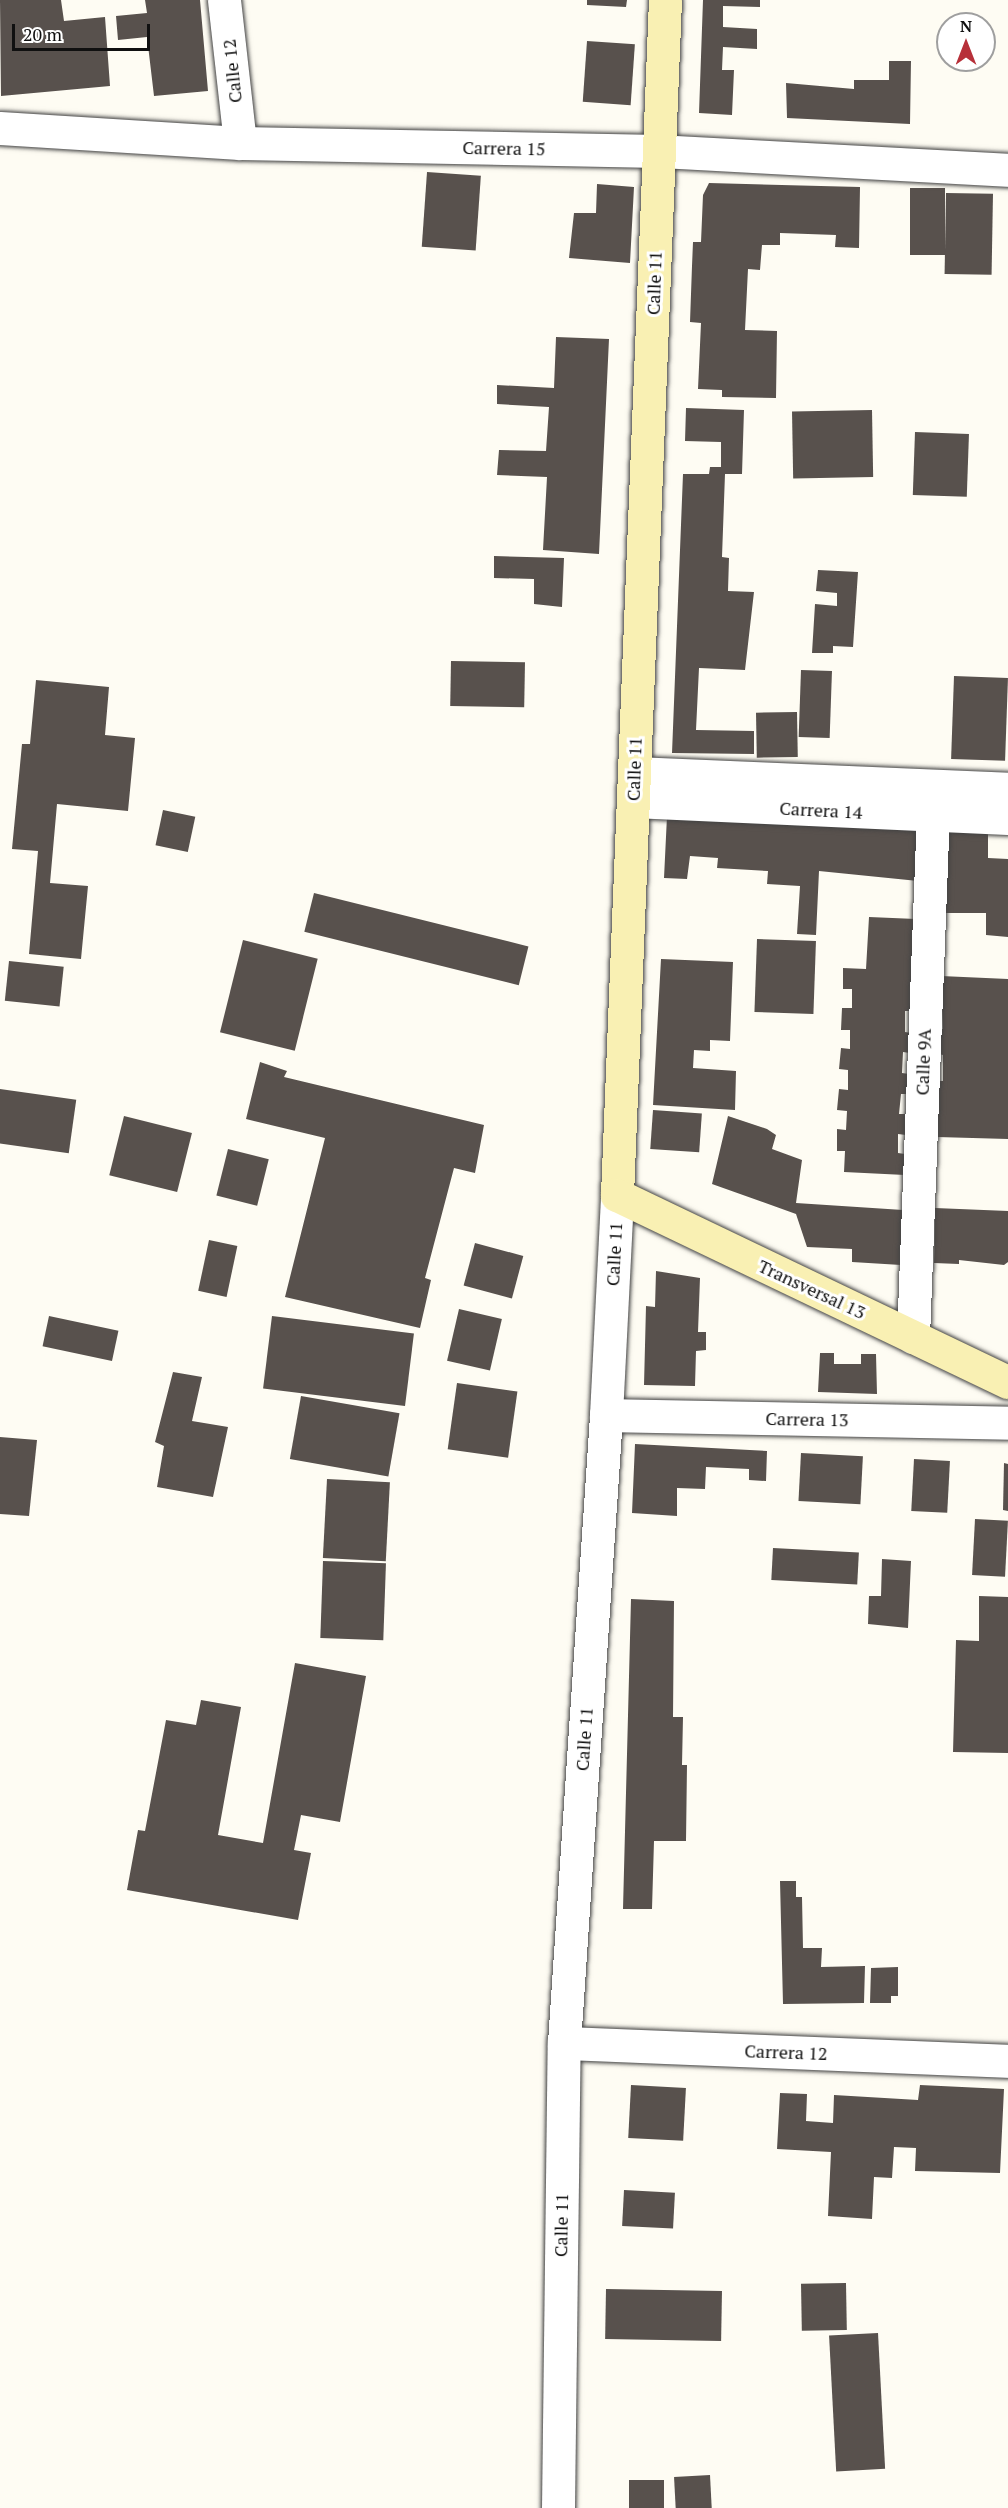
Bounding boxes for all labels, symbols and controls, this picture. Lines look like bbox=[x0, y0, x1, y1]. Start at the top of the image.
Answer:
scale bar bbox=[15, 12, 153, 50]
north arrow bbox=[936, 12, 996, 72]
text: N bbox=[960, 15, 972, 37]
text: 20 m bbox=[23, 22, 62, 46]
street label: Calle 12 bbox=[218, 38, 246, 104]
street label: Carrera 15 bbox=[462, 136, 546, 160]
street label: Calle 11 bbox=[642, 251, 666, 315]
street label: Calle 11 bbox=[622, 737, 646, 801]
street label: Carrera 14 bbox=[779, 797, 863, 823]
street label: Calle 9A bbox=[911, 1028, 935, 1096]
street label: Calle 11 bbox=[602, 1221, 626, 1287]
street label: Transversal 13 bbox=[755, 1255, 869, 1323]
street label: Carrera 13 bbox=[765, 1407, 849, 1431]
street label: Calle 11 bbox=[571, 1706, 597, 1772]
street label: Carrera 12 bbox=[744, 2040, 828, 2064]
street label: Calle 11 bbox=[550, 2193, 572, 2257]

